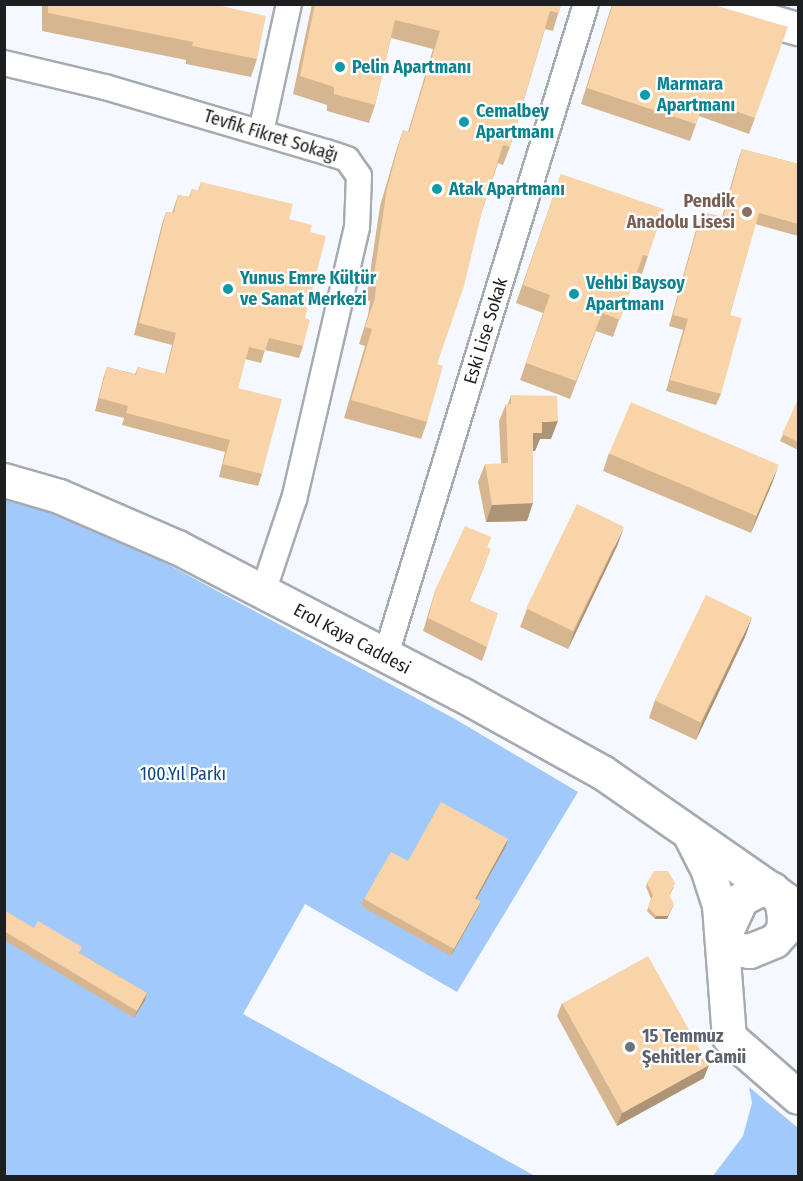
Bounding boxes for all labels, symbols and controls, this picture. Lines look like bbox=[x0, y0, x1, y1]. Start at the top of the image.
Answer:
place label: Pelin Apartmanı bbox=[352, 56, 471, 78]
marker: Pelin Apartmanı bbox=[333, 60, 347, 74]
place label: Marmara Apartmanı bbox=[657, 74, 735, 116]
marker: Marmara Apartmanı bbox=[638, 88, 652, 102]
place label: Cemalbey Apartmanı bbox=[476, 101, 554, 144]
street label: Tevfik Fikret Sokağı bbox=[201, 105, 341, 167]
marker: Cemalbey Apartmanı bbox=[457, 115, 471, 129]
place label: Atak Apartmanı bbox=[449, 178, 565, 200]
marker: Atak Apartmanı bbox=[430, 182, 444, 196]
place label: Pendik Anadolu Lisesi bbox=[627, 191, 735, 234]
marker: Pendik Anadolu Lisesi bbox=[740, 205, 754, 219]
place label: Yunus Emre Kültür ve Sanat Merkezi bbox=[240, 268, 376, 310]
place label: Vehbi Baysoy Apartmanı bbox=[586, 273, 685, 316]
street label: Eski Lise Sokak bbox=[460, 275, 512, 387]
marker: Yunus Emre Kültür ve Sanat Merkezi bbox=[221, 282, 235, 296]
marker: Vehbi Baysoy Apartmanı bbox=[567, 287, 581, 301]
street label: Erol Kaya Caddesi bbox=[290, 599, 414, 679]
park label: 100.Yıl Parkı bbox=[140, 763, 226, 785]
place label: 15 Temmuz Şehitler Camii bbox=[642, 1026, 746, 1068]
marker: 15 Temmuz Şehitler Camii bbox=[623, 1040, 637, 1054]

